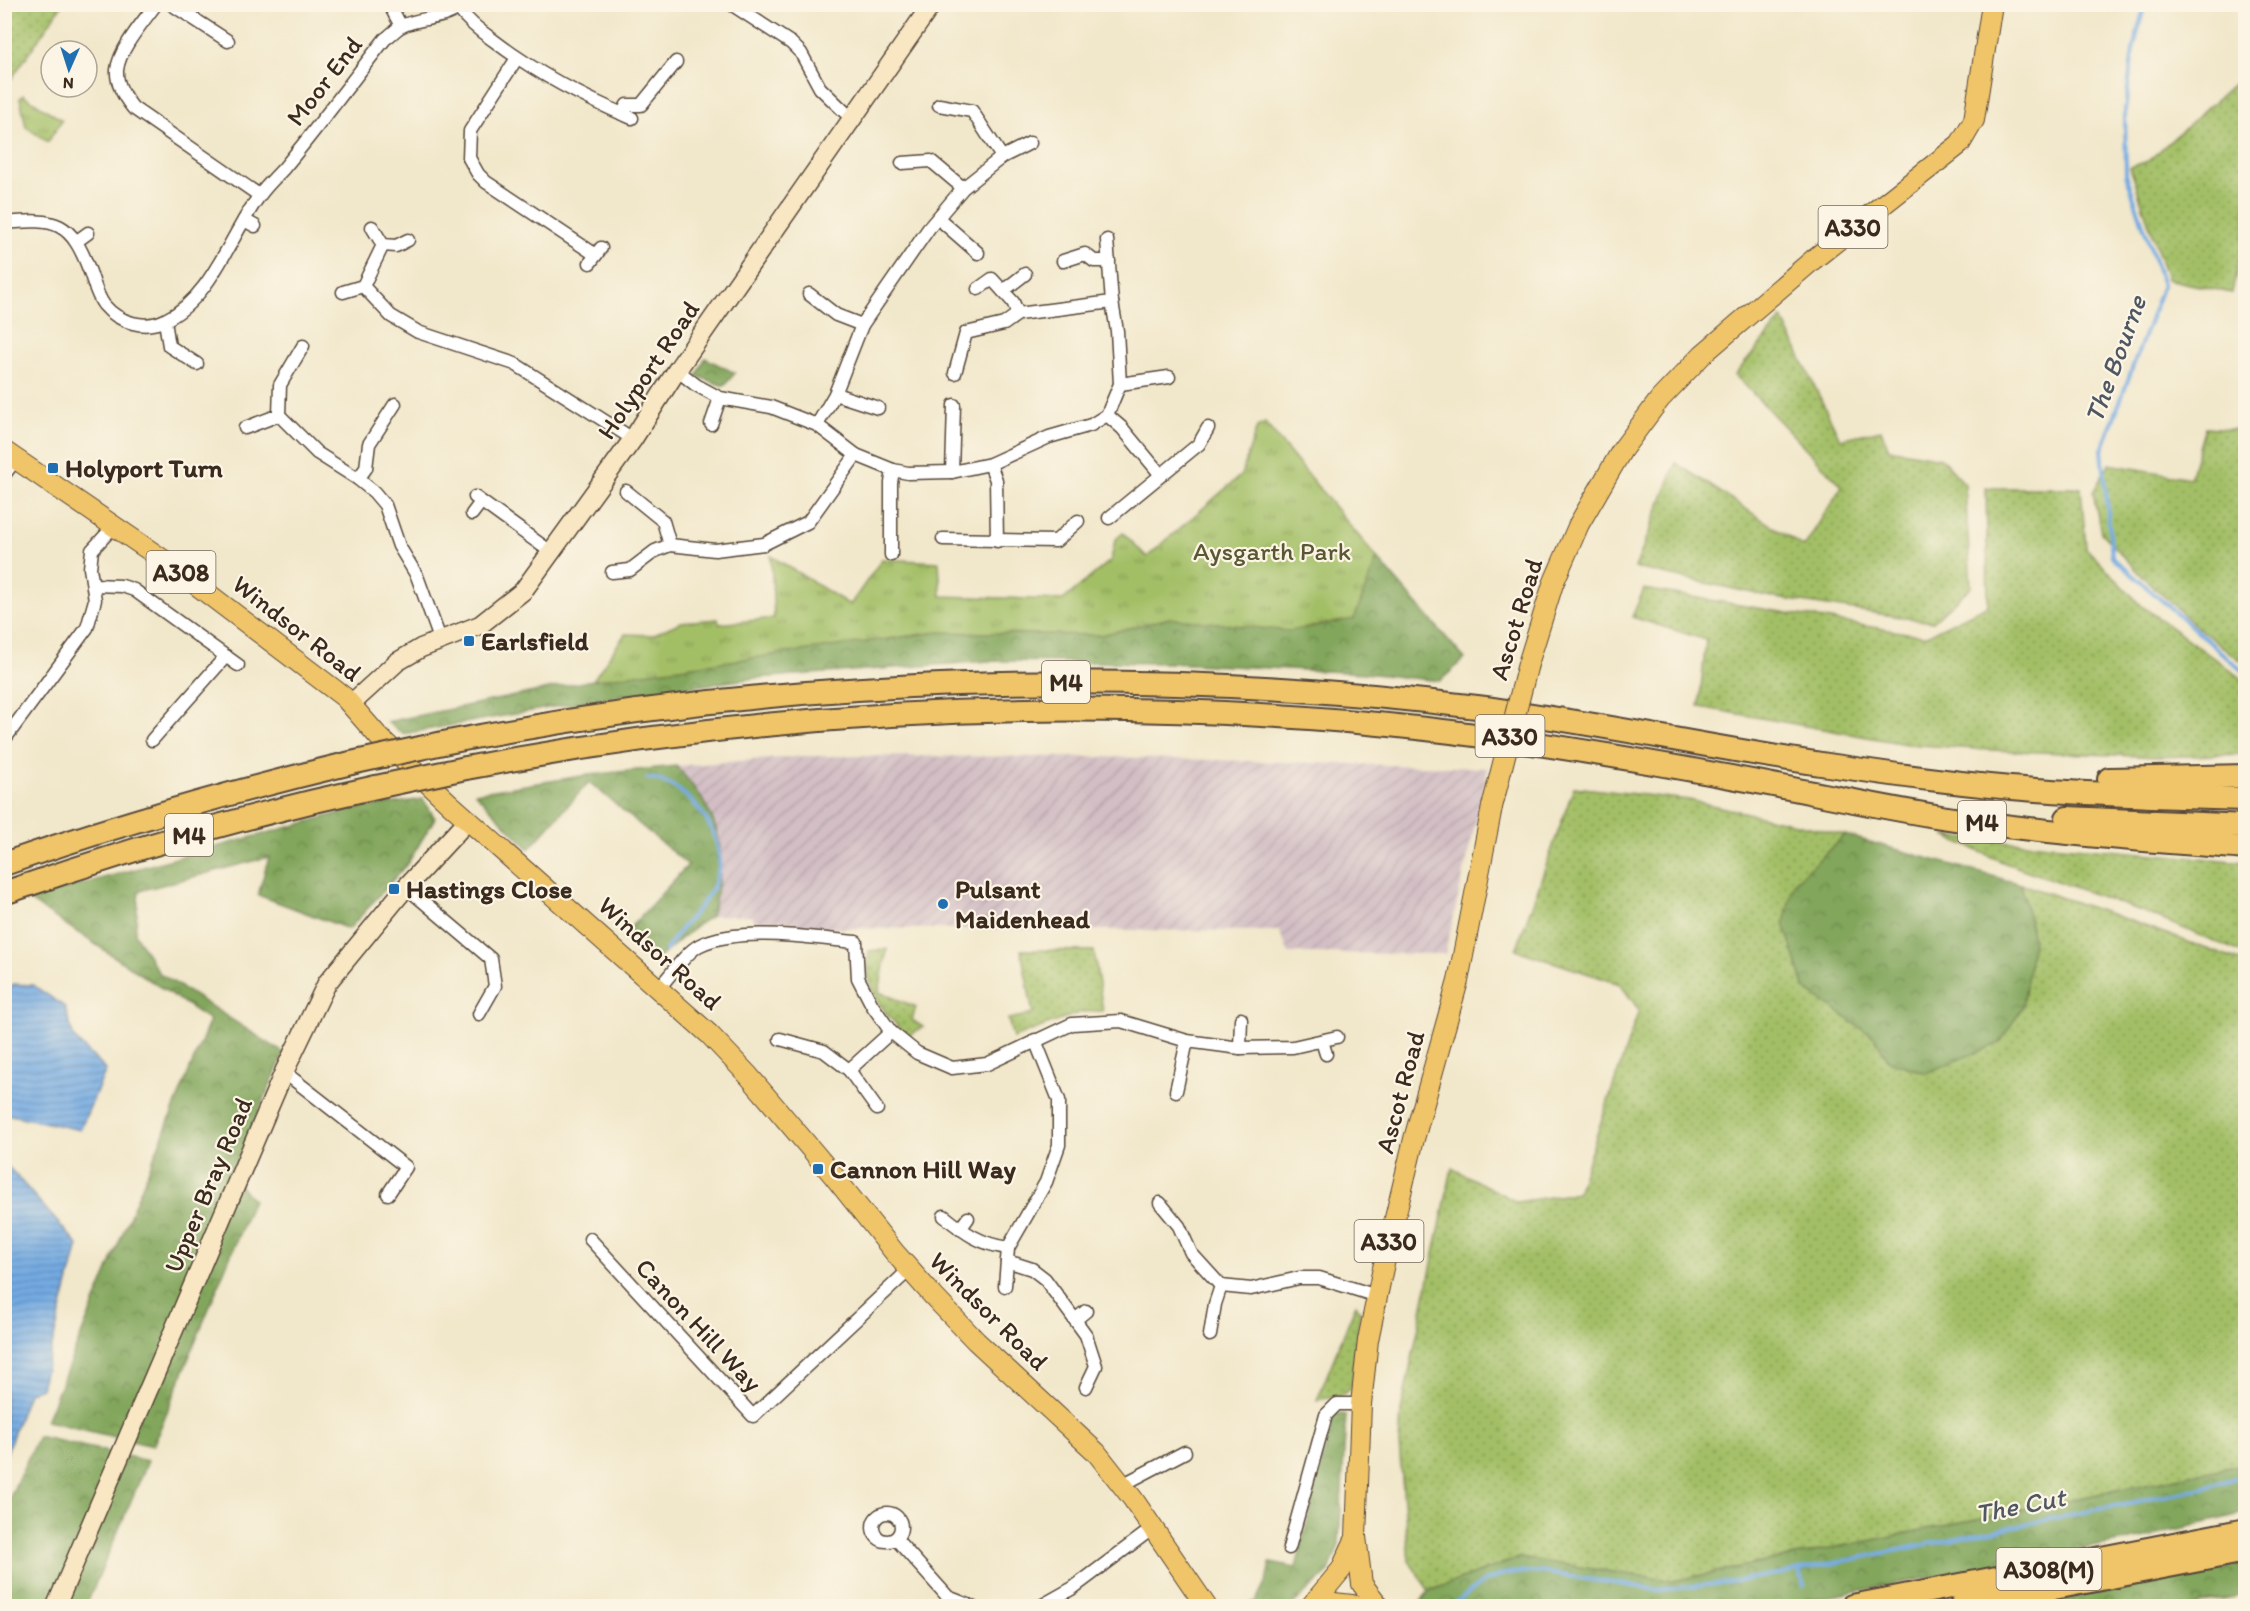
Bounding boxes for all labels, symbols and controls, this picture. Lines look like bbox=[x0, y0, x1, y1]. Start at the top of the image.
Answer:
street label: Moor End bbox=[279, 30, 369, 132]
north arrow bbox=[39, 39, 99, 99]
text: N bbox=[62, 74, 74, 93]
road number: A330 bbox=[1818, 206, 1888, 248]
water label: The Bourne bbox=[2077, 290, 2154, 427]
street label: Holyport Road bbox=[590, 295, 706, 445]
place label: Holyport Turn bbox=[65, 452, 223, 484]
marker: Holyport Turn bbox=[46, 461, 60, 475]
park label: Aysgarth Park bbox=[1193, 535, 1351, 567]
road number: A308 bbox=[146, 551, 216, 593]
street label: Ascot Road bbox=[1482, 554, 1550, 684]
street label: Windsor Road bbox=[226, 568, 368, 688]
place label: Earlsfield bbox=[481, 625, 589, 657]
marker: Earlsfield bbox=[462, 634, 476, 648]
road number: M4 bbox=[1042, 661, 1090, 703]
road number: A330 bbox=[1476, 715, 1544, 757]
road number: M4 bbox=[1958, 801, 2006, 843]
road number: M4 bbox=[165, 814, 213, 856]
place label: Hastings Close bbox=[406, 873, 572, 905]
place label: Pulsant Maidenhead bbox=[955, 873, 1090, 935]
marker: Hastings Close bbox=[387, 882, 401, 896]
street label: Windsor Road bbox=[592, 889, 728, 1017]
marker: Pulsant Maidenhead bbox=[936, 897, 950, 911]
street label: Ascot Road bbox=[1368, 1027, 1432, 1157]
street label: Upper Bray Road bbox=[157, 1093, 259, 1277]
place label: Cannon Hill Way bbox=[830, 1153, 1017, 1185]
marker: Cannon Hill Way bbox=[811, 1162, 825, 1176]
road number: A330 bbox=[1354, 1220, 1424, 1262]
street label: Windsor Road bbox=[923, 1245, 1055, 1377]
street label: Canon Hill Way bbox=[629, 1252, 769, 1398]
water label: The Cut bbox=[1972, 1480, 2071, 1530]
road number: A308(M) bbox=[1996, 1548, 2102, 1590]

